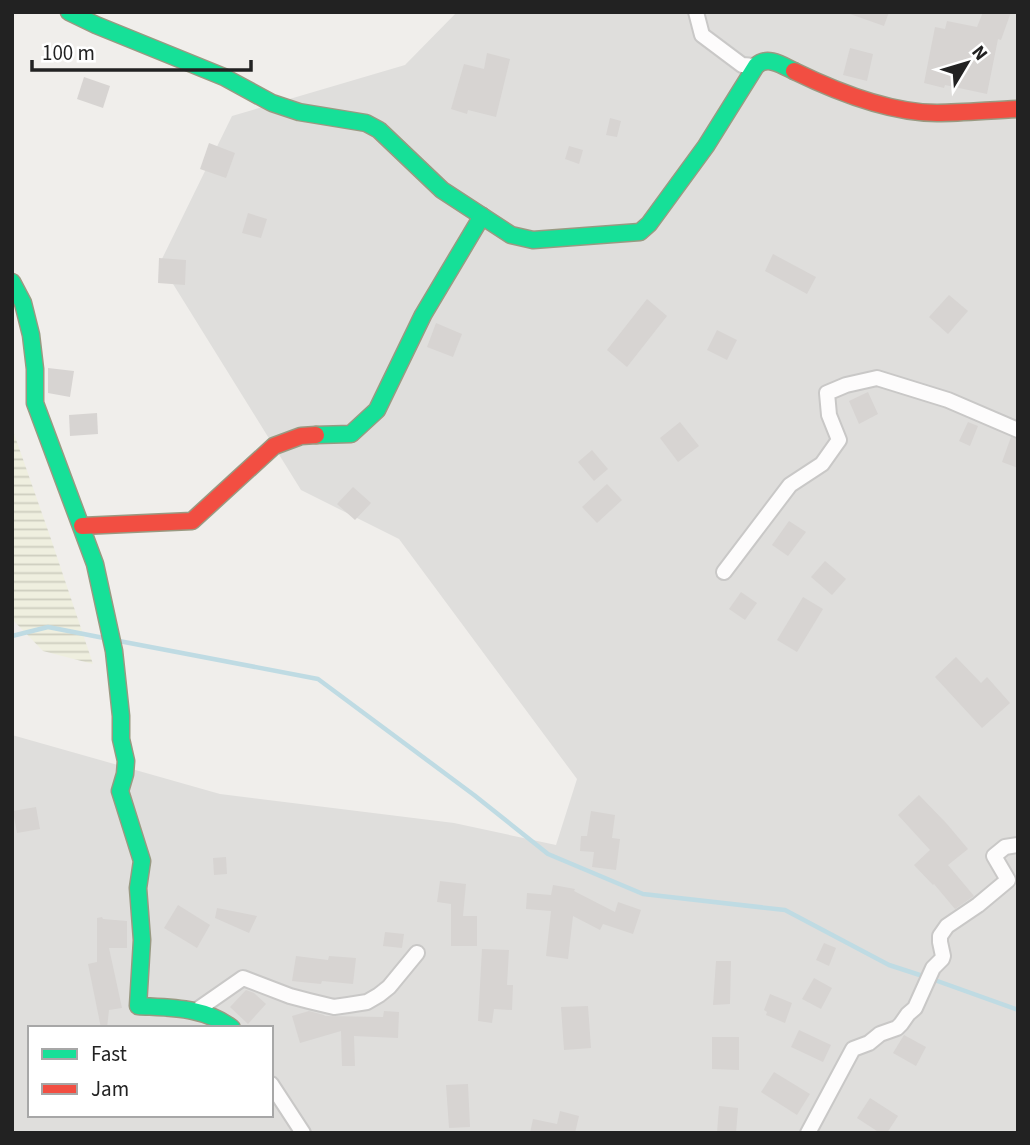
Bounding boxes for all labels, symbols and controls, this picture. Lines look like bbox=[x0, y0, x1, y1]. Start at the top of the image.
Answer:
scale bar bbox=[32, 28, 250, 72]
north arrow bbox=[932, 28, 1002, 98]
text: 100 m bbox=[42, 38, 95, 68]
text: N bbox=[965, 40, 994, 67]
legend bbox=[28, 1026, 273, 1117]
text: Fast bbox=[91, 1039, 127, 1069]
text: Jam bbox=[91, 1074, 129, 1104]

